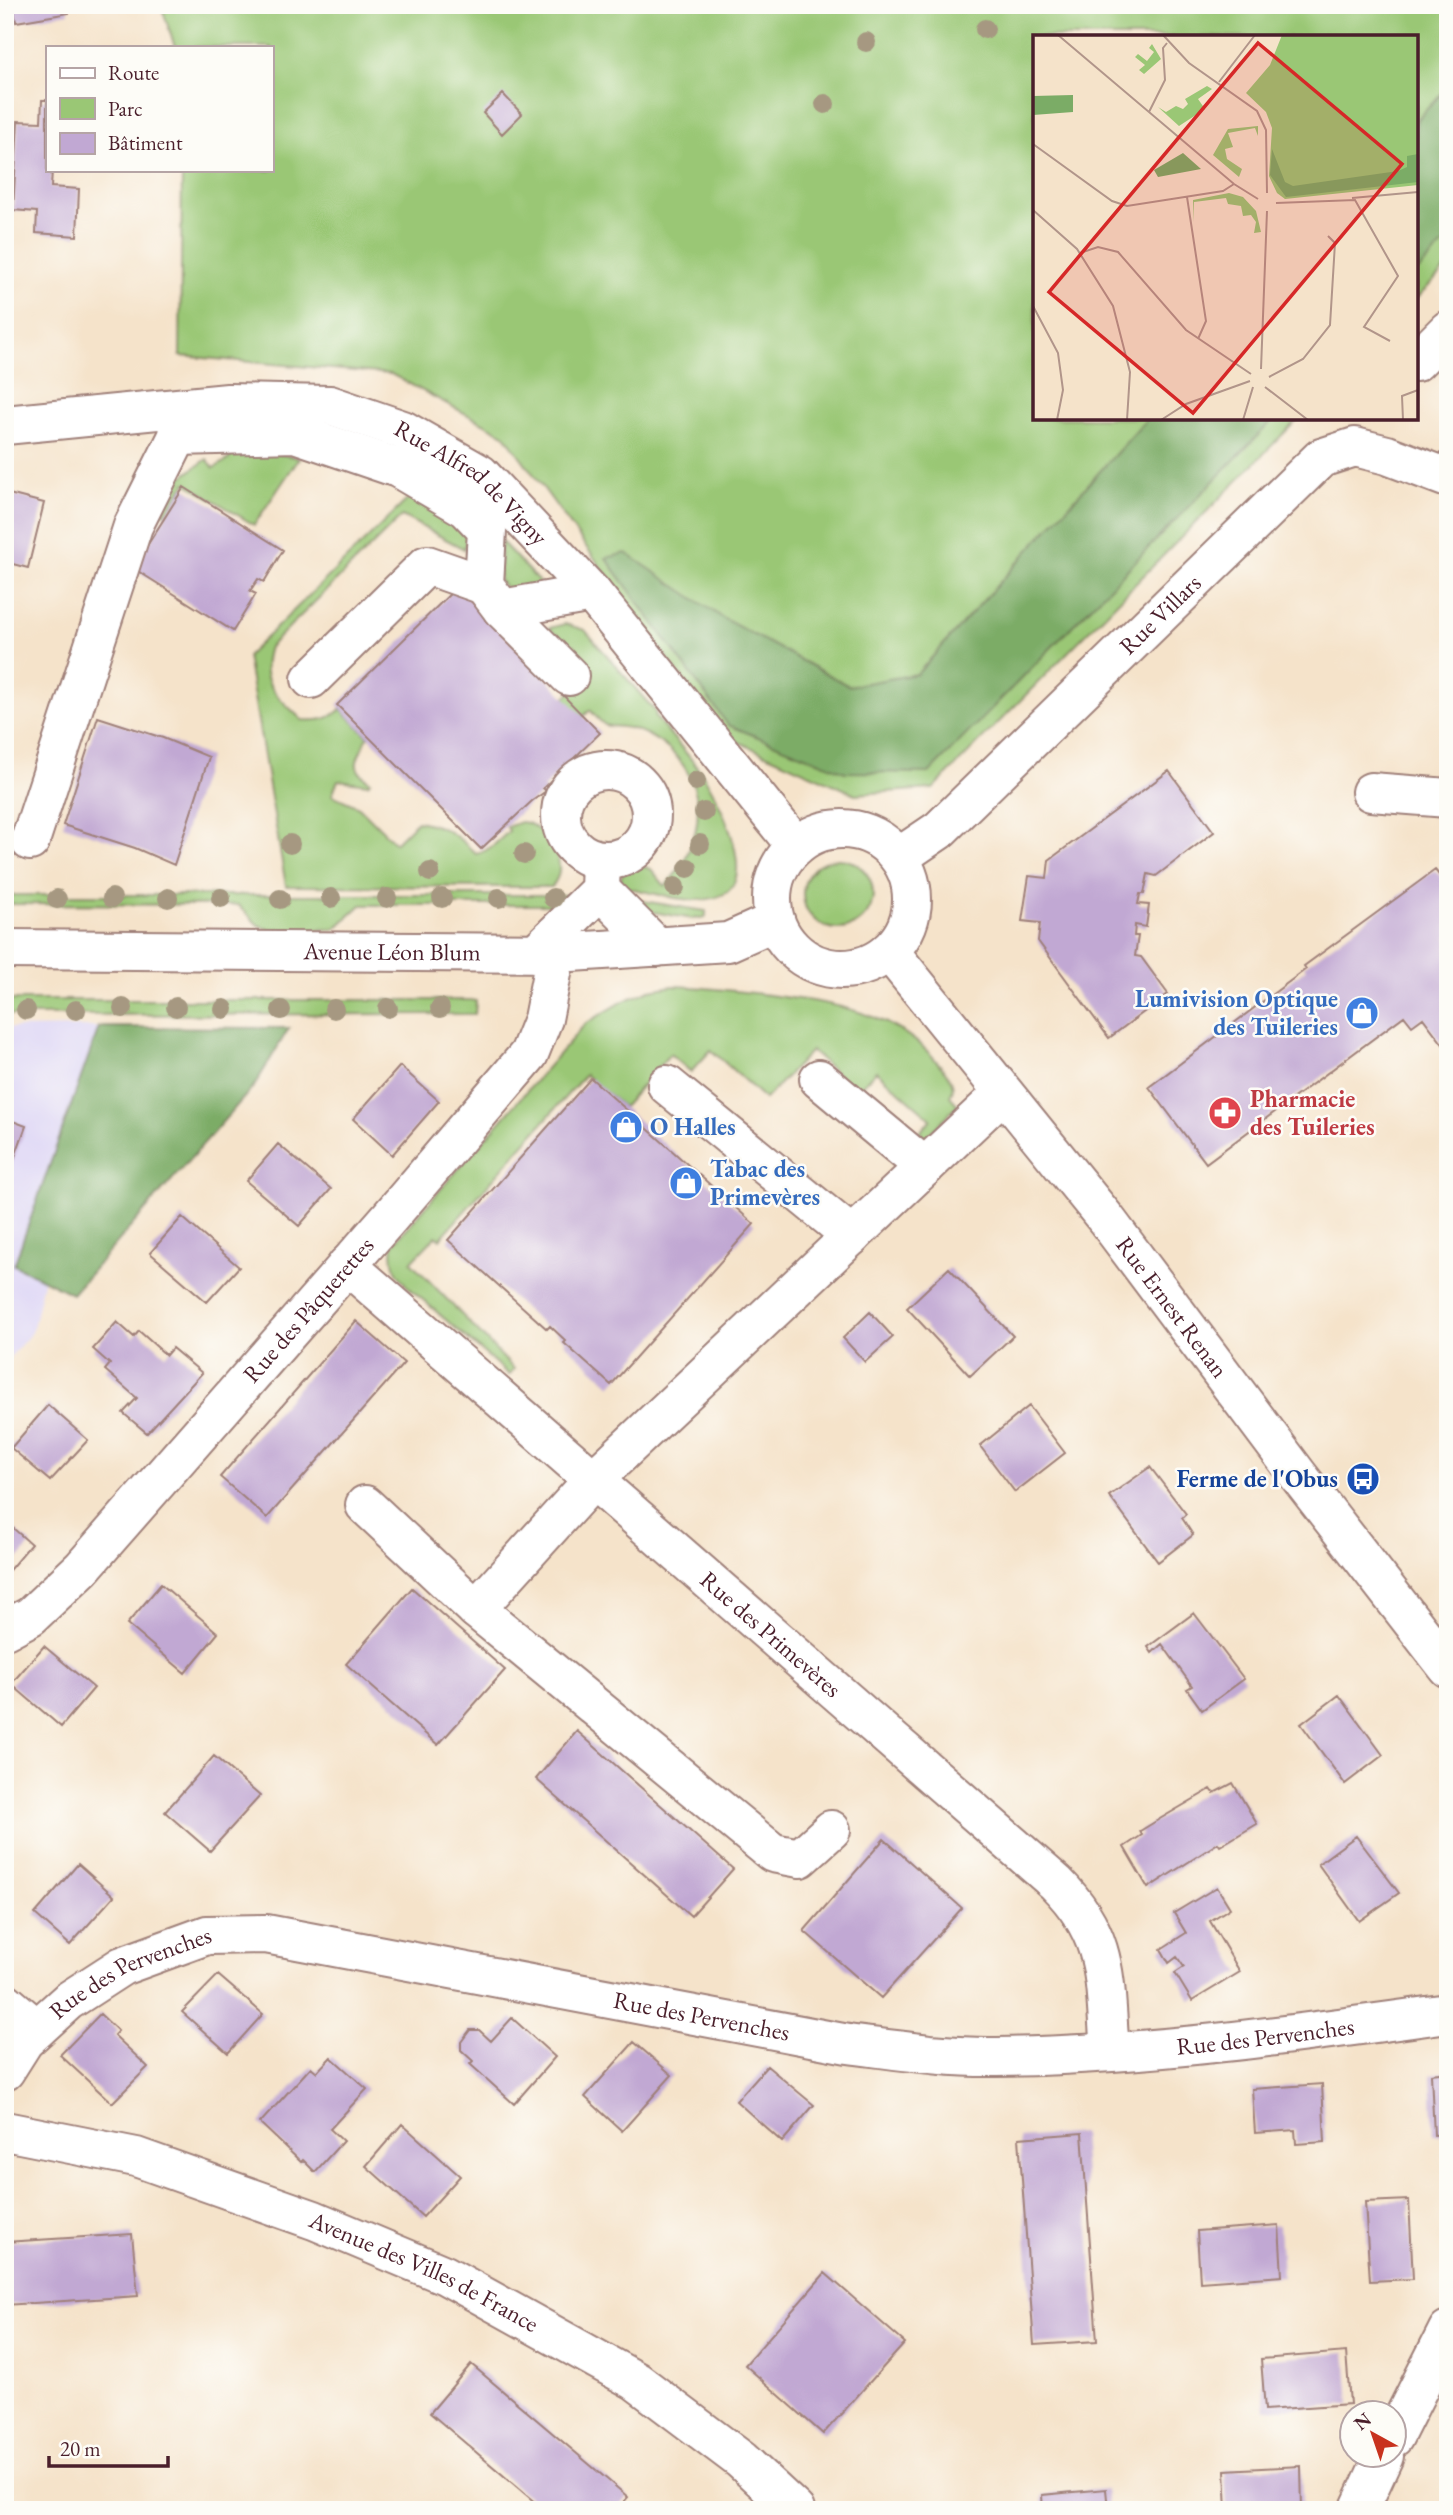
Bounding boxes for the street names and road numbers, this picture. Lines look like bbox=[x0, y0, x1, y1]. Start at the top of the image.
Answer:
street label: Rue Alfred de Vigny bbox=[389, 412, 555, 552]
street label: Rue Villars bbox=[1112, 567, 1207, 661]
street label: Avenue Léon Blum bbox=[302, 935, 481, 967]
street label: Rue des Pâquerettes bbox=[236, 1230, 380, 1389]
street label: Rue Ernest Renan bbox=[1109, 1230, 1236, 1384]
street label: Rue des Primevères bbox=[694, 1564, 848, 1704]
street label: Rue des Pervenches bbox=[42, 1919, 216, 2026]
street label: Rue des Pervenches bbox=[611, 1984, 792, 2048]
street label: Rue des Pervenches bbox=[1175, 2010, 1356, 2062]
street label: Avenue des Villes de France bbox=[304, 2203, 544, 2339]

